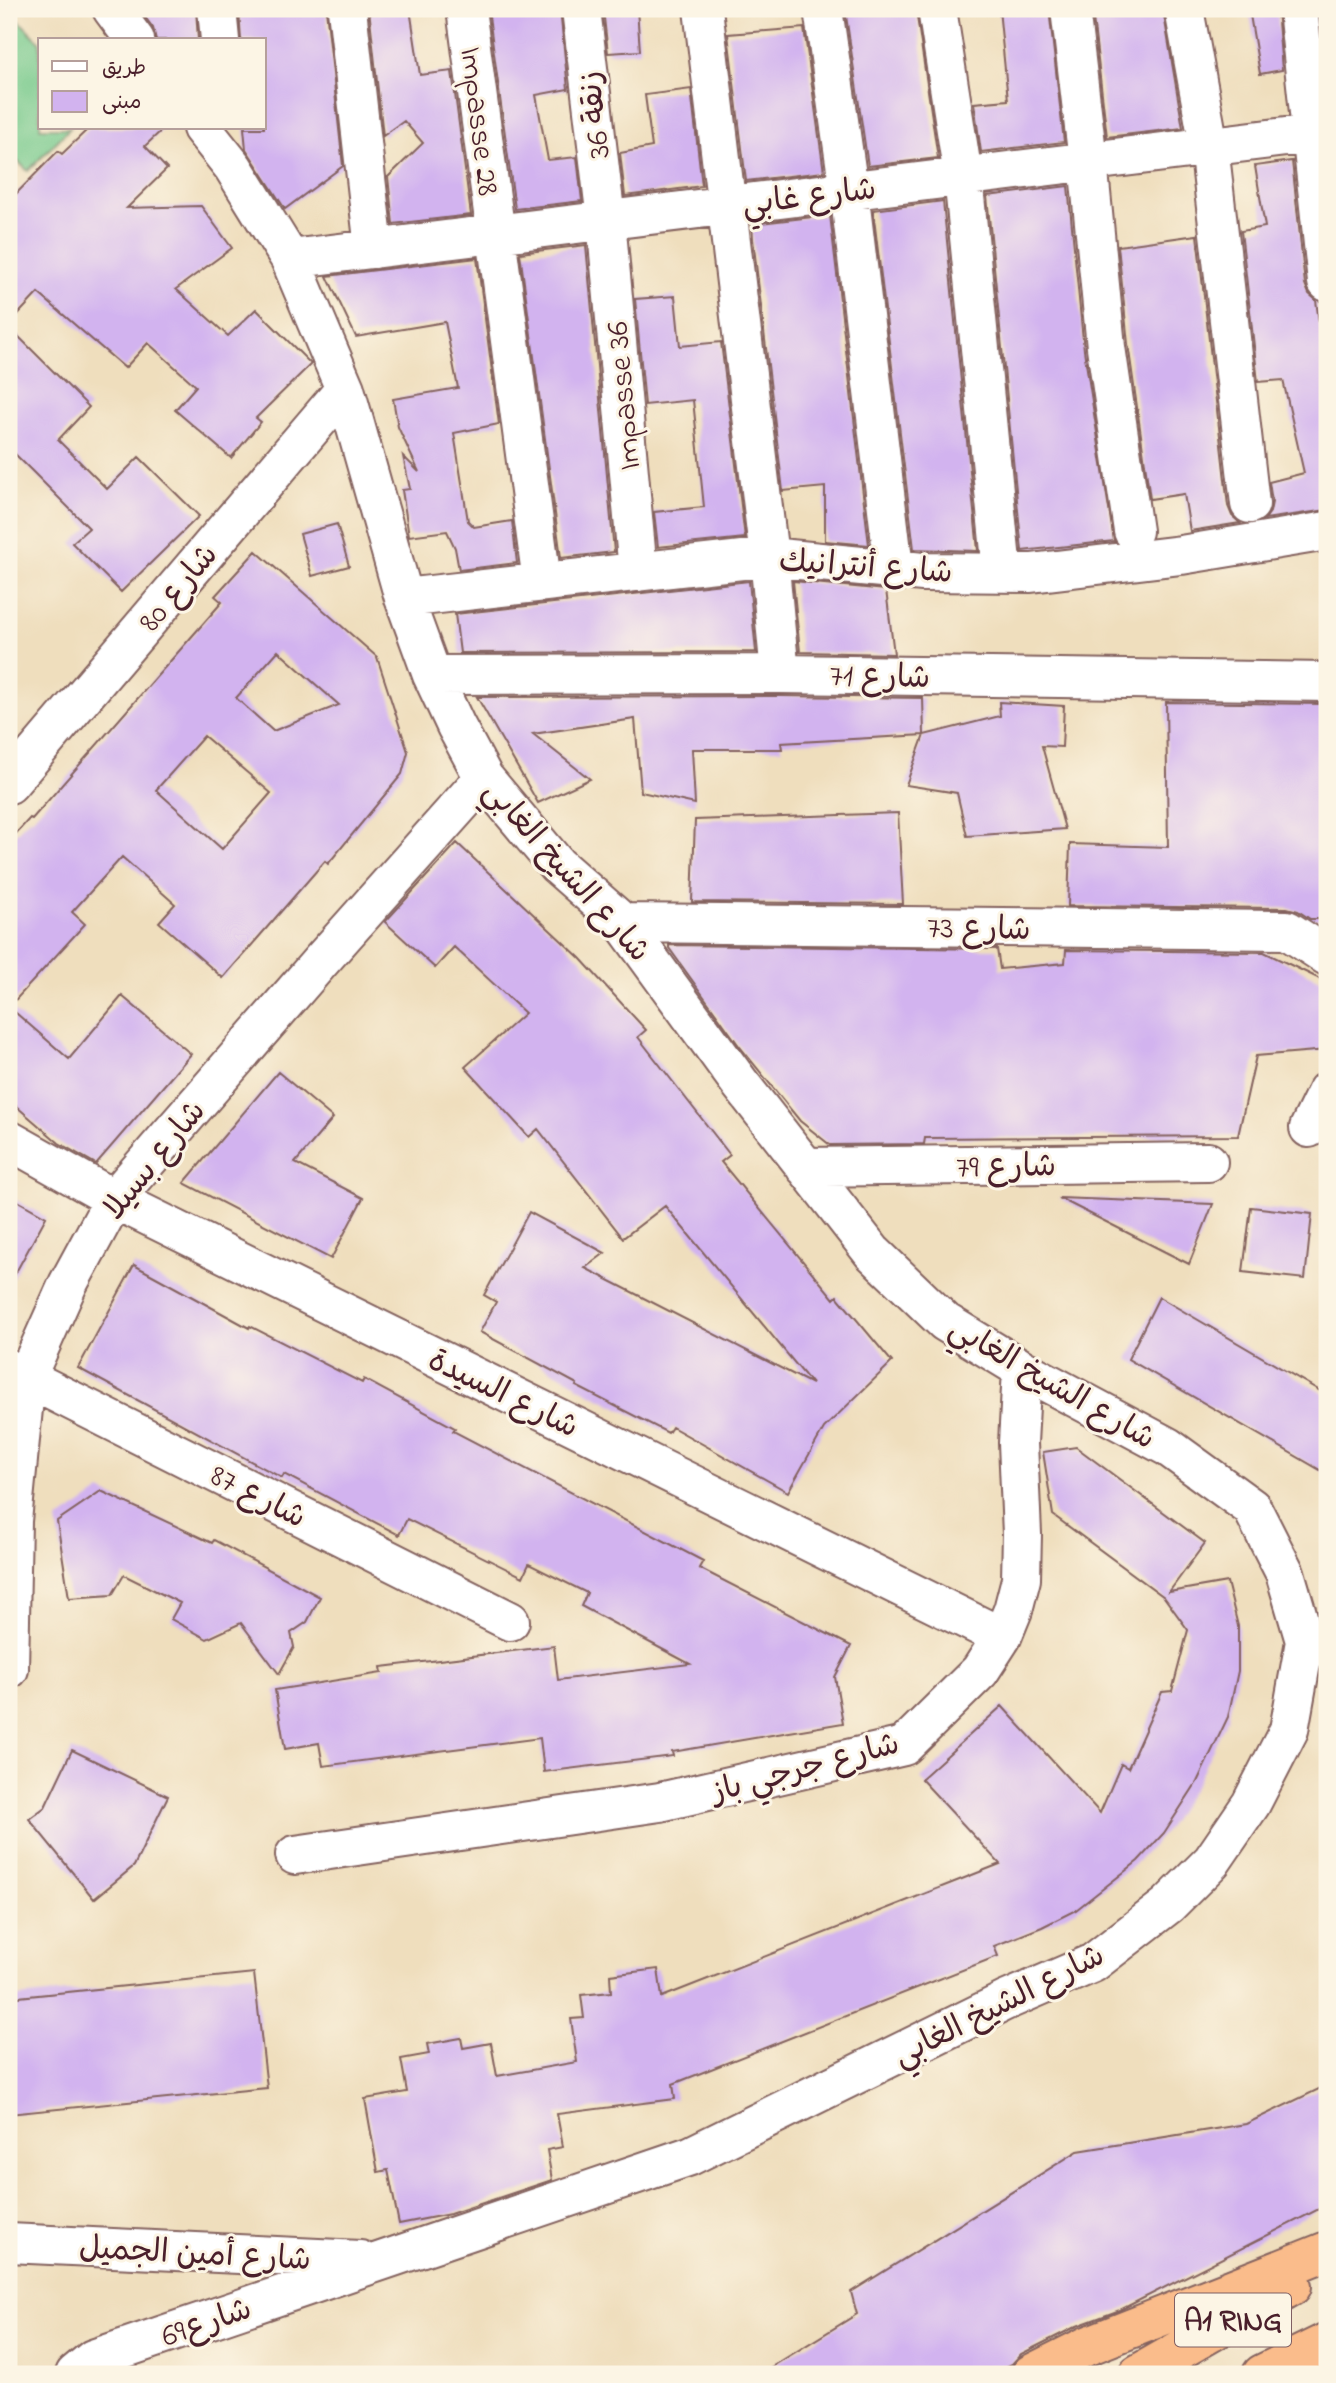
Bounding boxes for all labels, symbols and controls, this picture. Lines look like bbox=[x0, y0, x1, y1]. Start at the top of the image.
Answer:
legend bbox=[38, 38, 266, 130]
street label: Impasse 28 bbox=[445, 44, 510, 199]
text: طريق bbox=[102, 54, 146, 84]
street label: زنقة 36 bbox=[568, 68, 625, 161]
text: مبنى bbox=[102, 88, 141, 118]
street label: شارع غابي bbox=[740, 167, 879, 231]
street label: Impasse 36 bbox=[596, 319, 655, 472]
street label: شارع 80 bbox=[129, 535, 231, 644]
street label: شارع أنترانيك bbox=[777, 539, 954, 598]
street label: شارع 71 bbox=[829, 654, 931, 703]
street label: شارع الشيخ الغابي bbox=[470, 771, 660, 975]
street label: شارع 73 bbox=[927, 906, 1031, 955]
street label: شارع بسيلا bbox=[93, 1091, 219, 1231]
street label: شارع 79 bbox=[956, 1144, 1057, 1193]
street label: شارع الشيخ الغابي bbox=[939, 1307, 1163, 1464]
street label: شارع السيدة bbox=[419, 1338, 586, 1452]
street label: شارع 87 bbox=[201, 1454, 314, 1542]
street label: شارع جرجي باز bbox=[704, 1722, 905, 1819]
street label: شارع الشيخ الغابي bbox=[886, 1934, 1114, 2082]
street label: شارع أمين الجميل bbox=[78, 2226, 312, 2285]
street label: شارع69 bbox=[156, 2287, 259, 2362]
road number: A1 RING bbox=[1175, 2294, 1291, 2346]

